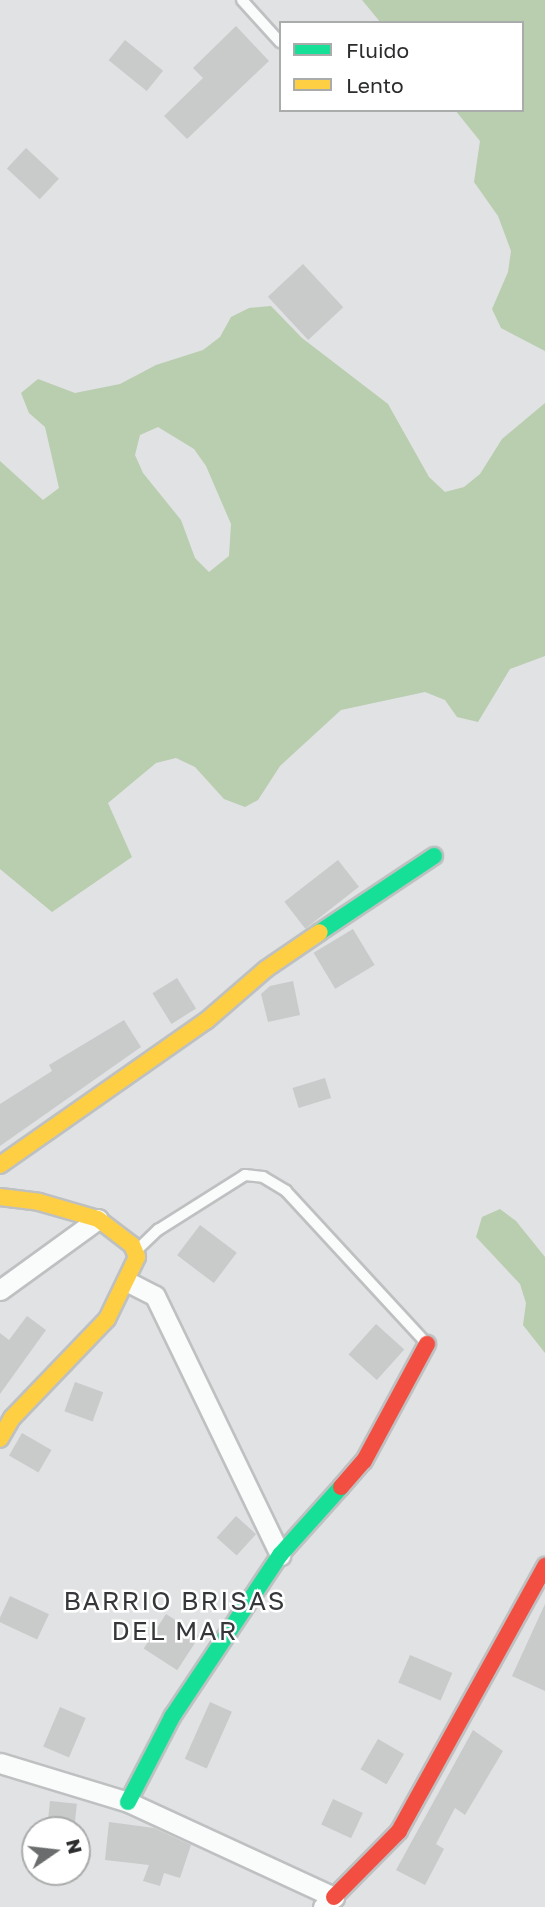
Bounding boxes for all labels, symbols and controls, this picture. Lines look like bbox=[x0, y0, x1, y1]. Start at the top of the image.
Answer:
legend bbox=[279, 21, 524, 112]
text: Fluido bbox=[346, 37, 409, 63]
text: Lento bbox=[346, 72, 404, 98]
district label: BARRIO BRISAS DEL MAR bbox=[65, 1585, 285, 1646]
north arrow bbox=[21, 1816, 91, 1886]
text: N bbox=[62, 1836, 88, 1856]

